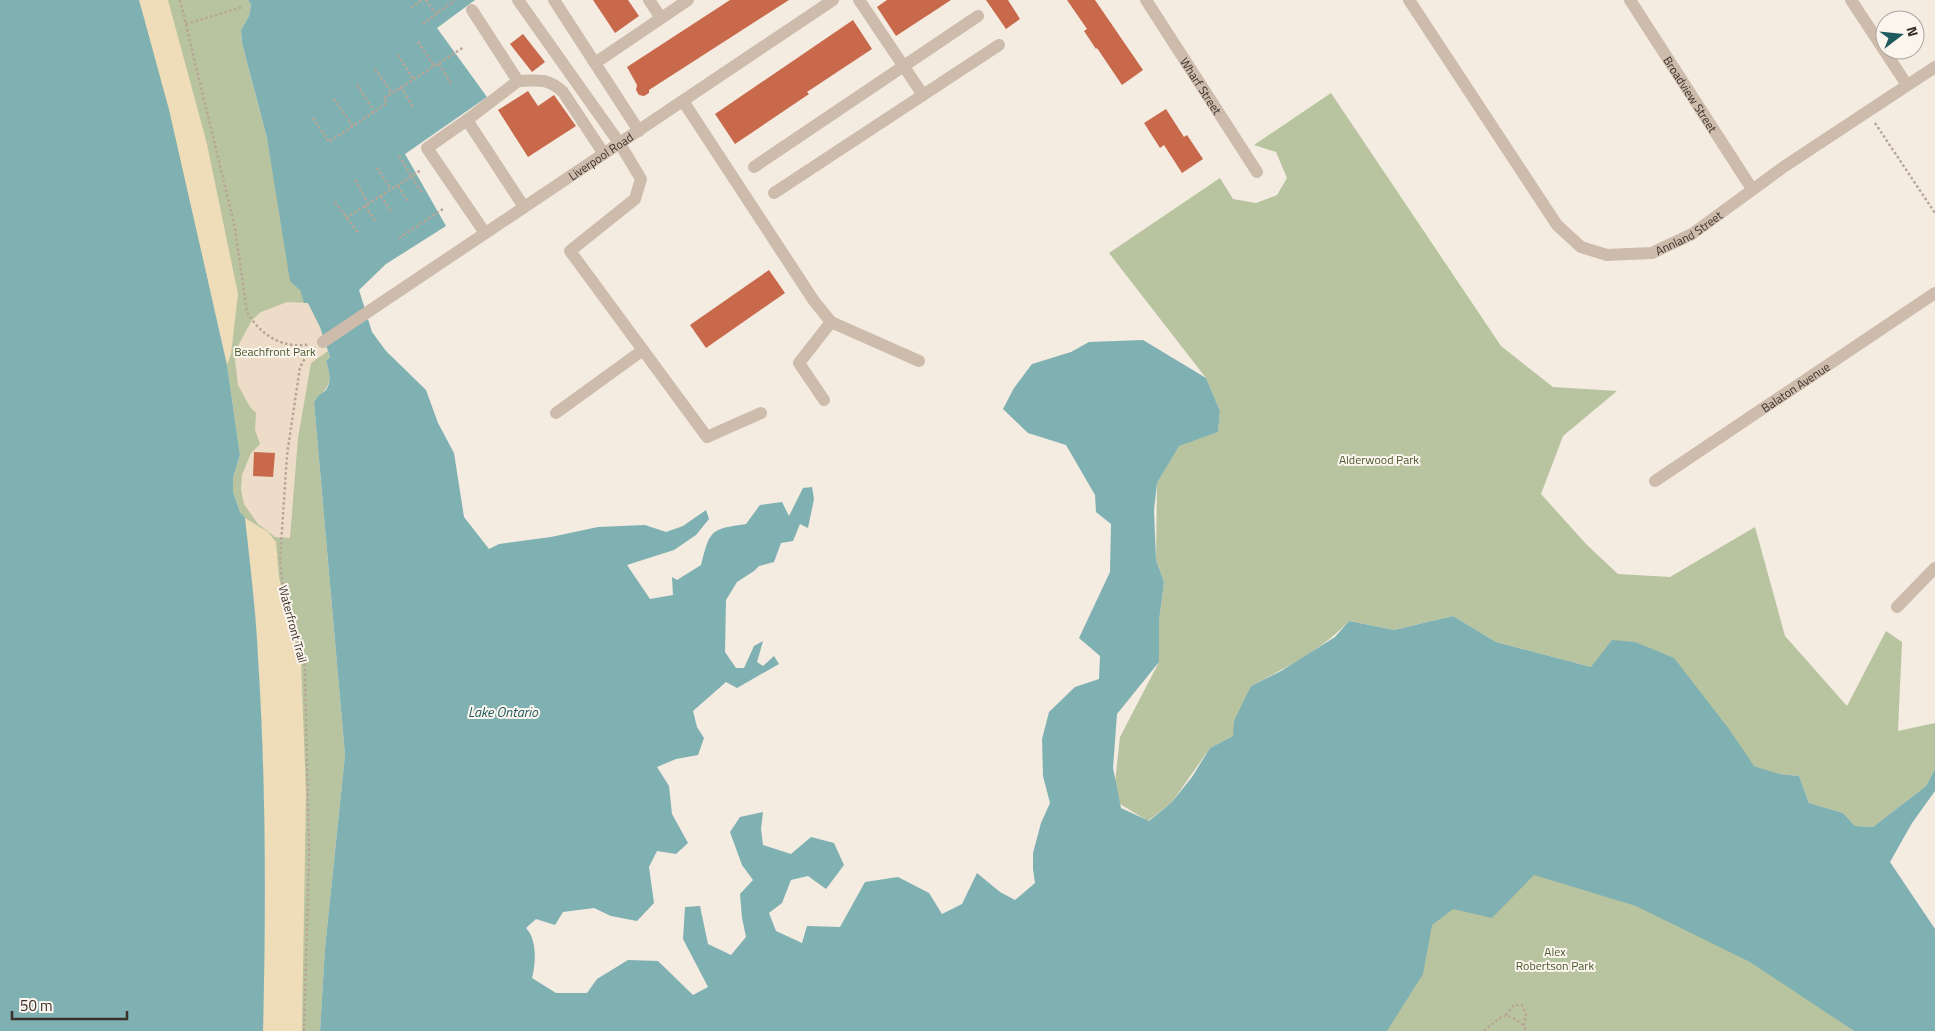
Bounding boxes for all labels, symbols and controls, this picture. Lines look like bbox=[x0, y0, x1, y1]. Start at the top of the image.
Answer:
north arrow bbox=[1875, 10, 1925, 60]
text: N bbox=[1902, 24, 1924, 39]
street label: Broadview Street bbox=[1659, 52, 1723, 137]
street label: Wharf Street bbox=[1176, 53, 1227, 119]
street label: Liverpool Road bbox=[564, 127, 637, 185]
street label: Annland Street bbox=[1652, 205, 1727, 260]
park label: Beachfront Park bbox=[234, 342, 316, 361]
street label: Balaton Avenue bbox=[1757, 357, 1834, 417]
park label: Alderwood Park bbox=[1339, 450, 1419, 469]
street label: Waterfront Trail bbox=[274, 583, 312, 665]
water label: Lake Ontario bbox=[468, 701, 539, 722]
park label: Alex Robertson Park bbox=[1516, 942, 1594, 975]
scale bar bbox=[12, 988, 128, 1020]
text: 50 m bbox=[20, 994, 53, 1017]

